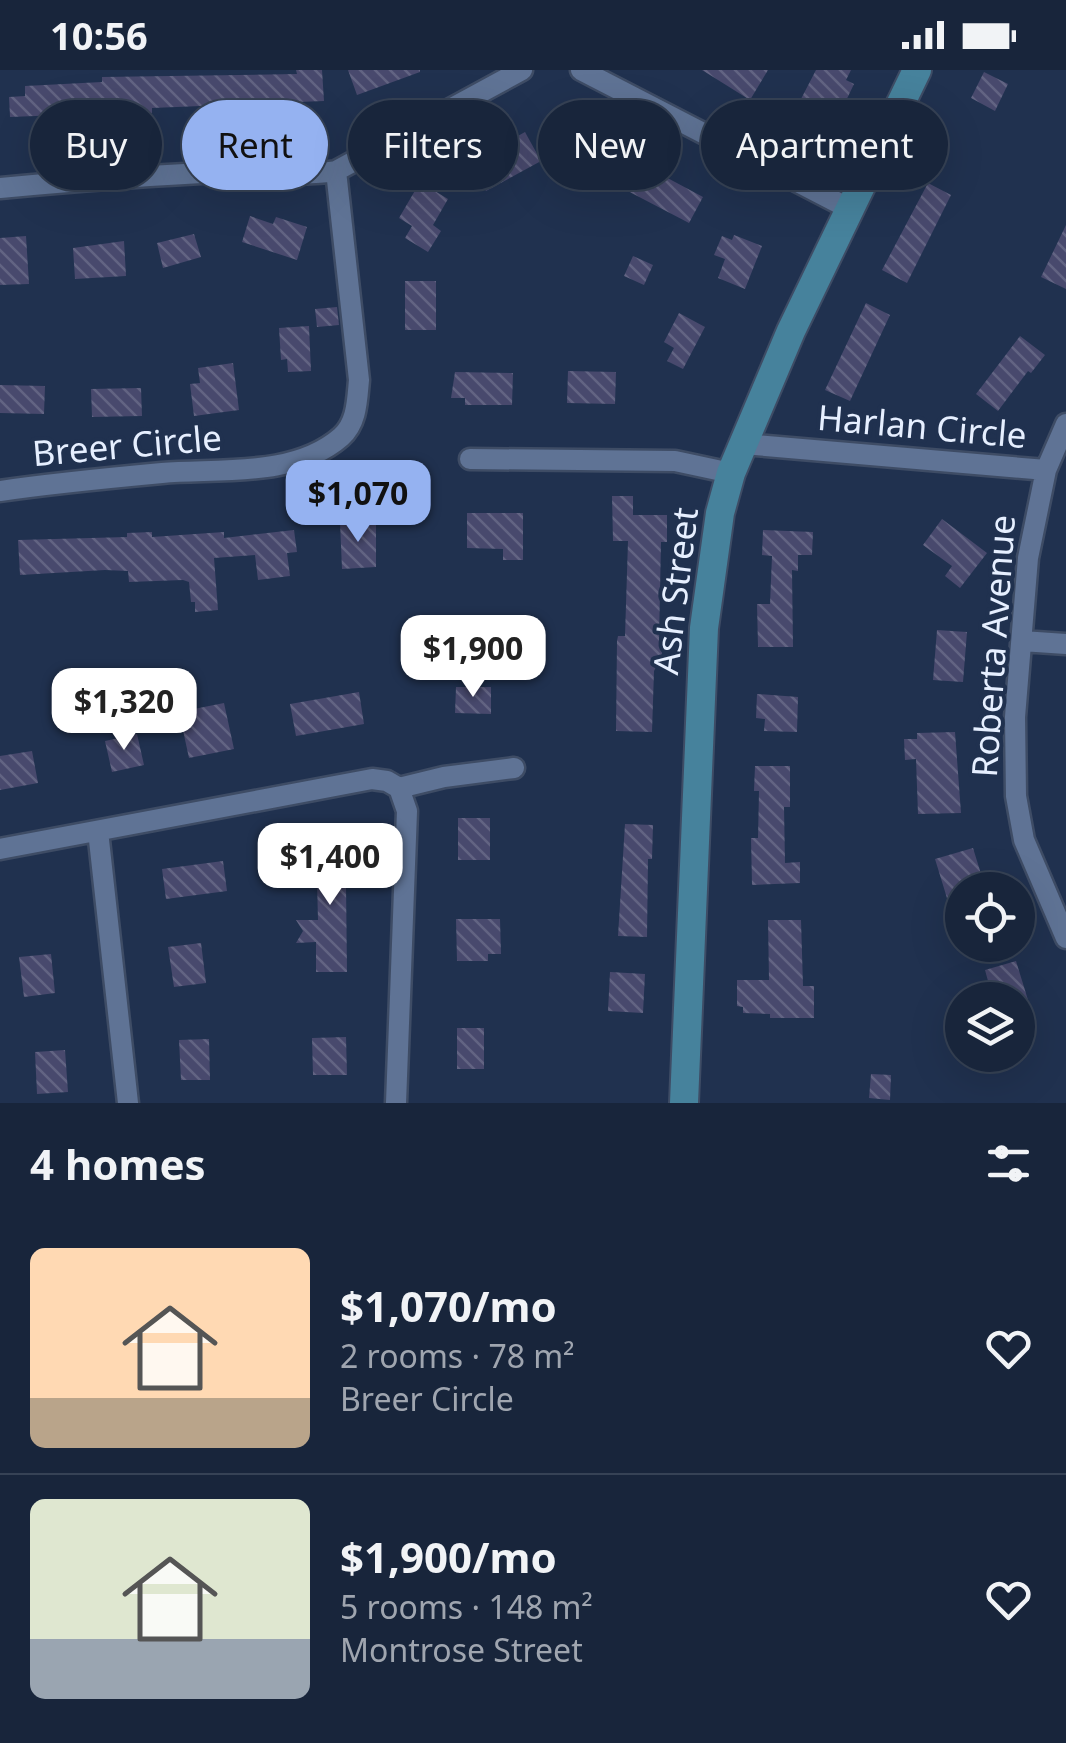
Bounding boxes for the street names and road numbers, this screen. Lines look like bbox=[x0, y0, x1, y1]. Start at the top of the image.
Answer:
street label: Harlan Circle bbox=[816, 393, 1029, 458]
street label: Breer Circle bbox=[30, 413, 224, 476]
street label: Ash Street bbox=[641, 505, 708, 677]
street label: Roberta Avenue bbox=[960, 513, 1025, 779]

